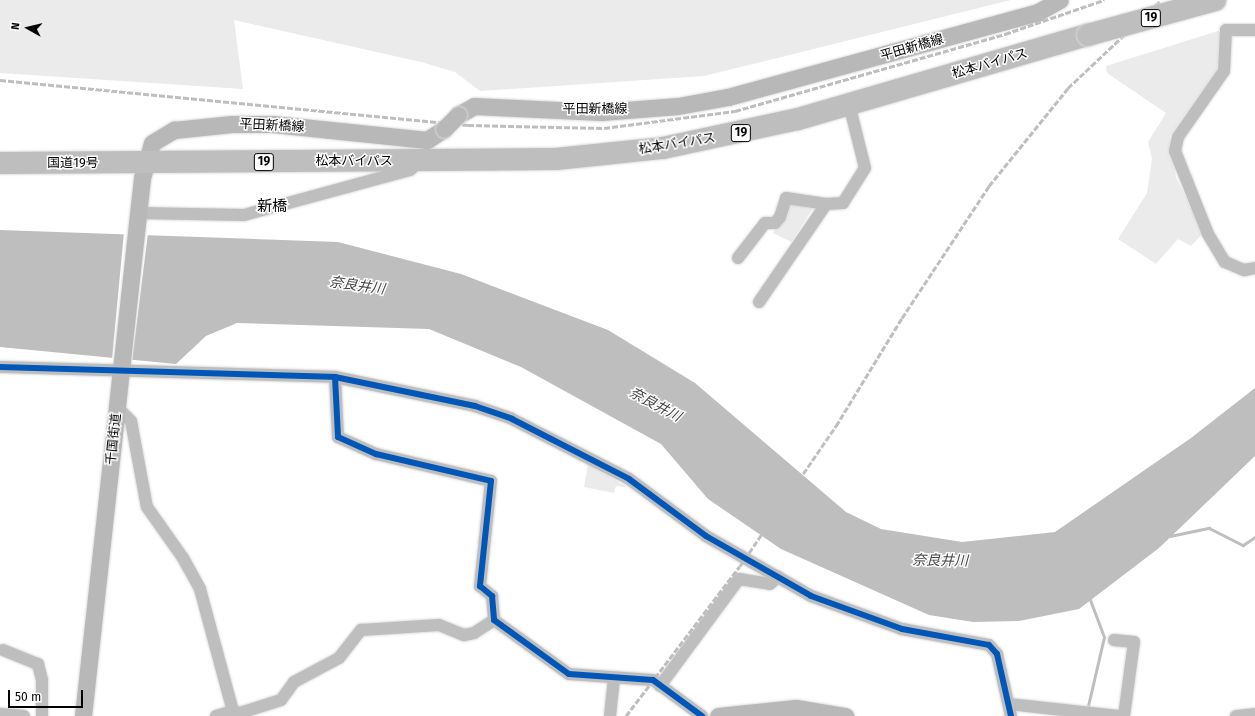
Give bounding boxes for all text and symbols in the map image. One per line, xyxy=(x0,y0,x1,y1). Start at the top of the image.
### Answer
north arrow xyxy=(8,8,48,48)
road number: 19 xyxy=(1140,8,1162,28)
text: N xyxy=(9,22,23,31)
street label: 平田新橋線 xyxy=(879,32,945,64)
street label: 松本バイパス xyxy=(950,46,1030,82)
street label: 平田新橋線 xyxy=(563,101,627,117)
street label: 平田新橋線 xyxy=(239,117,305,135)
road number: 19 xyxy=(730,123,752,143)
street label: 松本バイパス xyxy=(637,130,717,158)
road number: 19 xyxy=(253,152,275,172)
street label: 松本バイパス xyxy=(315,153,393,169)
street label: 国道19号 xyxy=(47,155,99,171)
district label: 新橋 xyxy=(257,198,287,216)
water label: 奈良井川 xyxy=(328,274,386,298)
water label: 奈良井川 xyxy=(626,384,684,426)
street label: 千国街道 xyxy=(104,412,124,466)
water label: 奈良井川 xyxy=(912,552,968,570)
scale bar xyxy=(10,682,85,708)
text: 50 m xyxy=(15,690,41,704)

